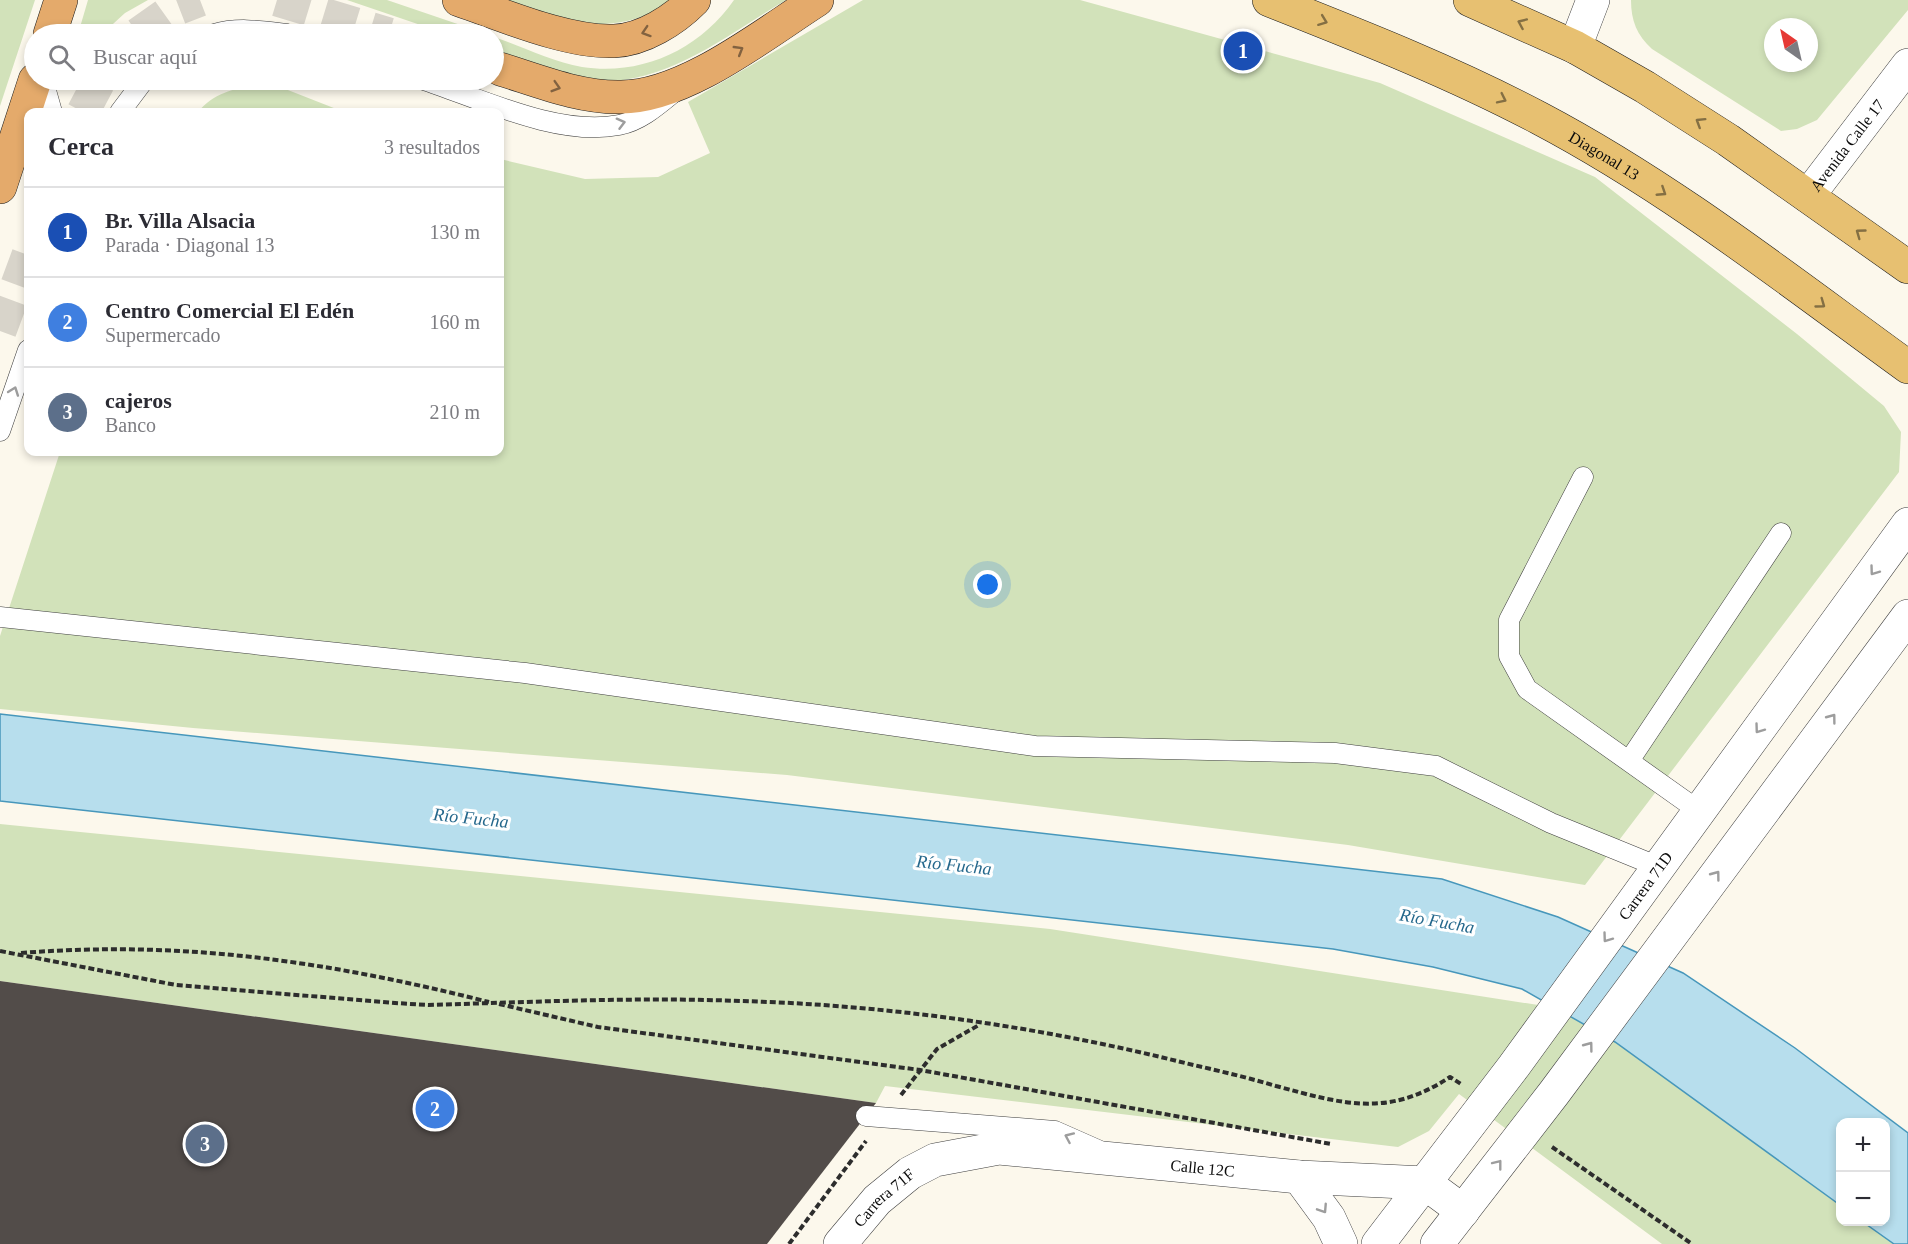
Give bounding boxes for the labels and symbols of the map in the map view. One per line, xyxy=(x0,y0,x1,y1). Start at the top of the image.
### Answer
one-way arrow xyxy=(1317,14,1328,26)
north arrow xyxy=(1764,18,1818,72)
one-way arrow xyxy=(1518,19,1529,31)
one-way arrow xyxy=(641,25,652,37)
pin: 1 xyxy=(1224,28,1262,74)
one-way arrow xyxy=(733,45,743,57)
one-way arrow xyxy=(550,79,561,92)
one-way arrow xyxy=(1495,92,1506,104)
street label: Avenida Calle 17 xyxy=(1806,96,1887,194)
one-way arrow xyxy=(1696,117,1706,129)
one-way arrow xyxy=(615,118,626,130)
street label: Diagonal 13 xyxy=(1566,128,1642,183)
one-way arrow xyxy=(1656,184,1666,196)
one-way arrow xyxy=(1856,229,1867,240)
one-way arrow xyxy=(1815,297,1826,308)
one-way arrow xyxy=(7,386,19,397)
one-way arrow xyxy=(1870,565,1881,576)
your location xyxy=(973,570,1002,599)
one-way arrow xyxy=(1825,714,1836,725)
one-way arrow xyxy=(1755,723,1766,734)
water label: Río Fucha xyxy=(431,804,510,832)
street label: Carrera 71D xyxy=(1615,848,1675,923)
water label: Río Fucha xyxy=(914,851,993,879)
one-way arrow xyxy=(1709,870,1720,881)
water label: Río Fucha xyxy=(1397,904,1476,937)
one-way arrow xyxy=(1604,931,1615,942)
one-way arrow xyxy=(1582,1041,1593,1052)
pin: 2 xyxy=(416,1086,454,1132)
pin: 3 xyxy=(186,1122,224,1166)
one-way arrow xyxy=(1064,1132,1075,1144)
street label: Calle 12C xyxy=(1170,1156,1236,1179)
one-way arrow xyxy=(1491,1160,1502,1171)
street label: Carrera 71F xyxy=(850,1165,917,1230)
one-way arrow xyxy=(1315,1202,1326,1213)

